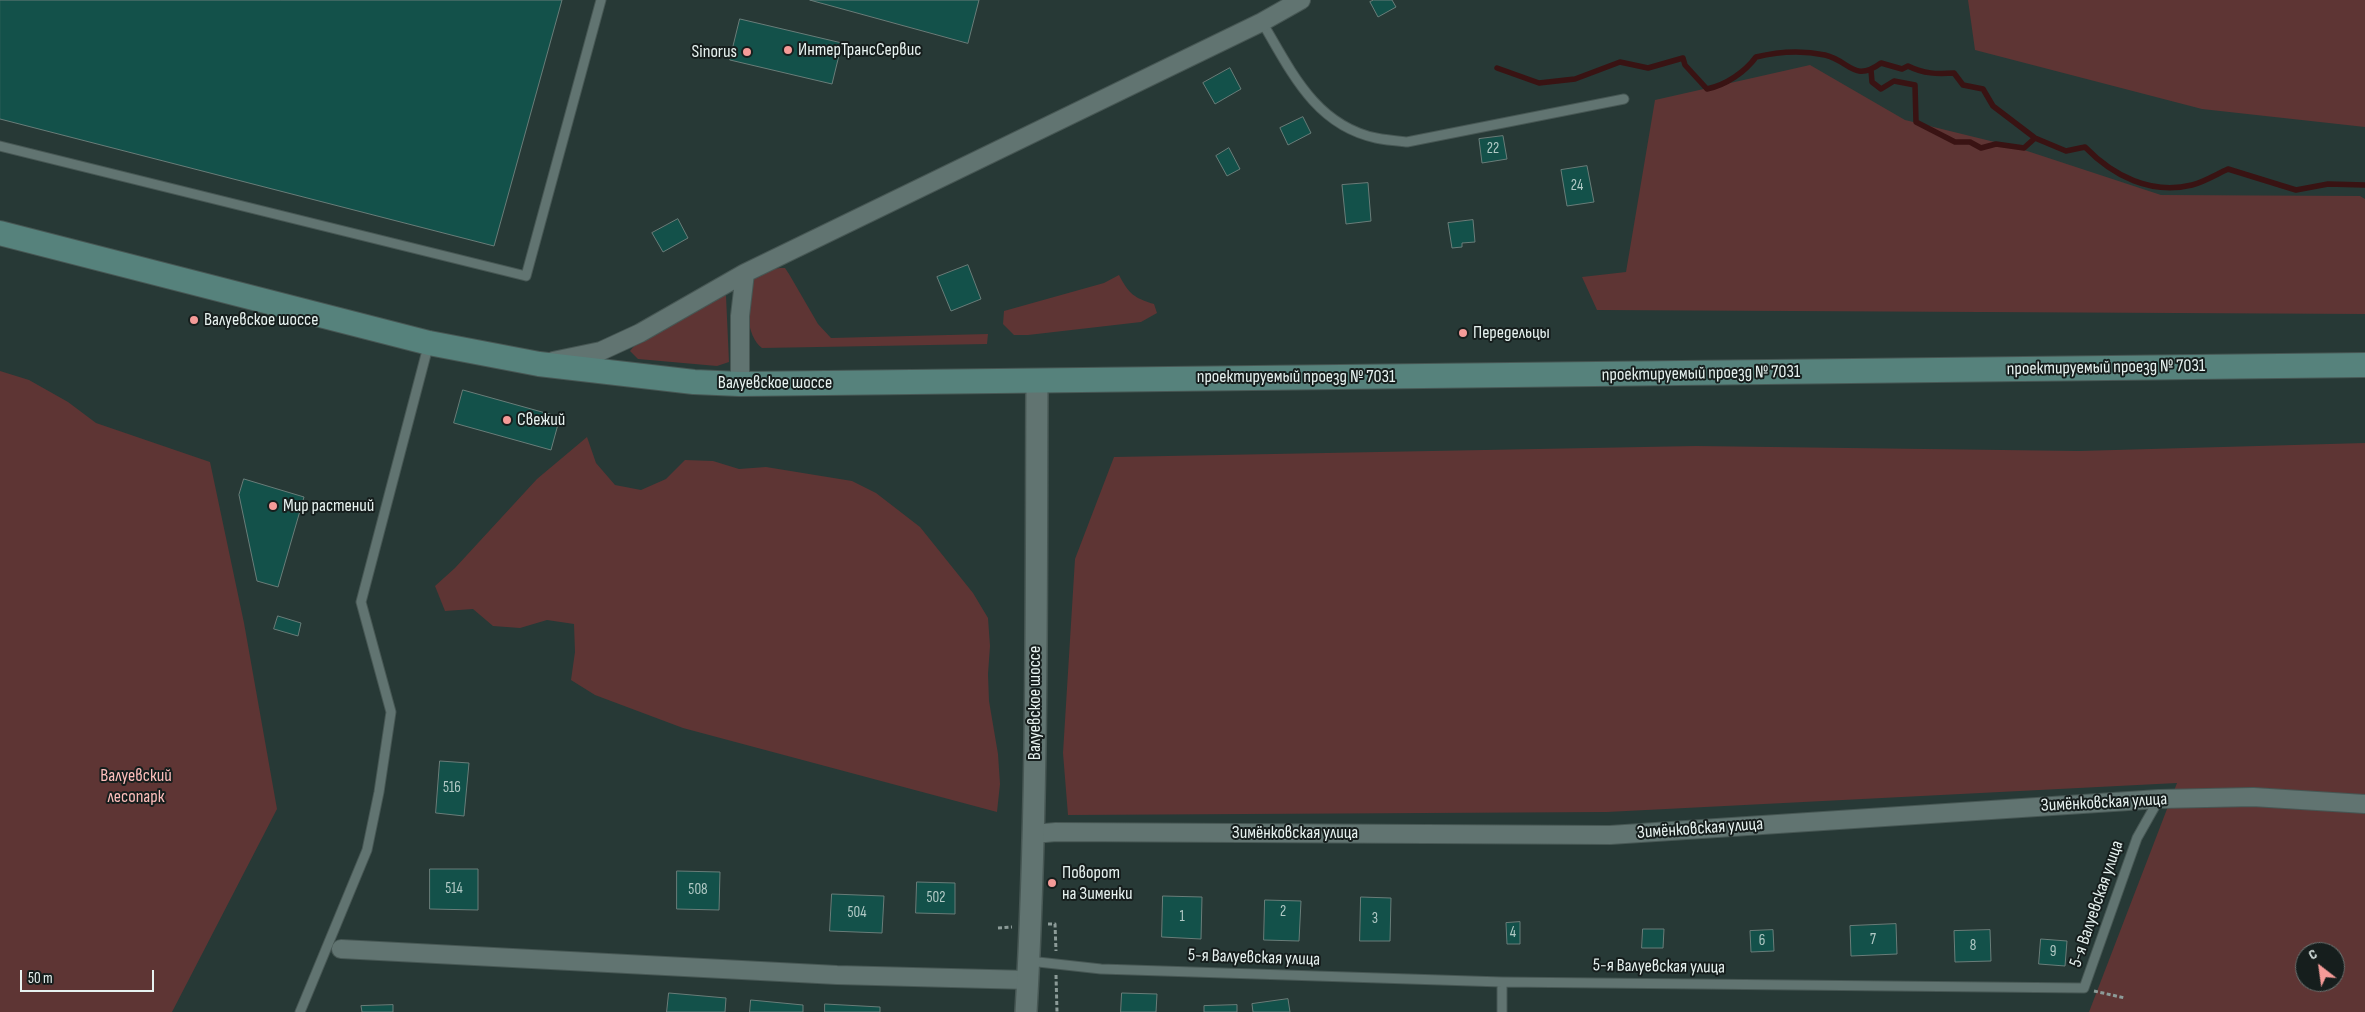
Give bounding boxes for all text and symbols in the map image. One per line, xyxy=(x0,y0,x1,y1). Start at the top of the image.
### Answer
place label: ИнтерТрансСервис xyxy=(798,39,921,61)
place label: Sinorus xyxy=(692,41,737,63)
marker: ИнтерТрансСервис xyxy=(782,44,794,56)
marker: Sinorus xyxy=(741,46,753,58)
house number: 22 xyxy=(1487,140,1499,158)
house number: 24 xyxy=(1571,177,1583,195)
place label: Валуевское шоссе xyxy=(204,309,318,331)
marker: Валуевское шоссе xyxy=(188,314,200,326)
place label: Передельцы xyxy=(1473,322,1550,344)
marker: Передельцы xyxy=(1457,327,1469,339)
street label: проектируемый проезд № 7031 xyxy=(2007,355,2205,381)
street label: проектируемый проезд № 7031 xyxy=(1602,361,1800,387)
street label: проектируемый проезд № 7031 xyxy=(1197,366,1395,388)
street label: Валуевское шоссе xyxy=(718,372,832,394)
place label: Свежий xyxy=(517,409,565,431)
marker: Свежий xyxy=(501,414,513,426)
place label: Мир растений xyxy=(283,495,374,517)
marker: Мир растений xyxy=(267,500,279,512)
street label: Валуевское шоссе xyxy=(1024,646,1046,760)
park label: Валуевский лесопарк xyxy=(100,765,172,808)
house number: 516 xyxy=(443,779,461,797)
street label: Зимёнковская улица xyxy=(2040,789,2168,817)
street label: Зимёнковская улица xyxy=(1636,814,1764,844)
street label: Зимёнковская улица xyxy=(1232,822,1358,844)
street label: 5-я Валуевская улица xyxy=(2065,838,2129,970)
place label: Поворот на Зименки xyxy=(1062,862,1133,904)
marker: Поворот на Зименки xyxy=(1046,877,1058,889)
house number: 514 xyxy=(445,880,463,898)
house number: 508 xyxy=(688,881,708,899)
house number: 502 xyxy=(927,889,945,907)
house number: 2 xyxy=(1280,903,1286,921)
house number: 504 xyxy=(848,904,866,922)
house number: 1 xyxy=(1179,908,1185,926)
house number: 3 xyxy=(1372,910,1378,928)
house number: 4 xyxy=(1510,924,1516,942)
house number: 7 xyxy=(1870,931,1876,949)
house number: 6 xyxy=(1759,932,1765,950)
house number: 8 xyxy=(1970,937,1976,955)
north arrow xyxy=(2295,942,2345,992)
house number: 9 xyxy=(2050,943,2056,961)
street label: 5-я Валуевская улица xyxy=(1188,945,1320,971)
text: С xyxy=(2305,945,2320,964)
street label: 5-я Валуевская улица xyxy=(1593,955,1725,979)
scale bar xyxy=(22,960,156,992)
text: 50 m xyxy=(28,969,53,988)

